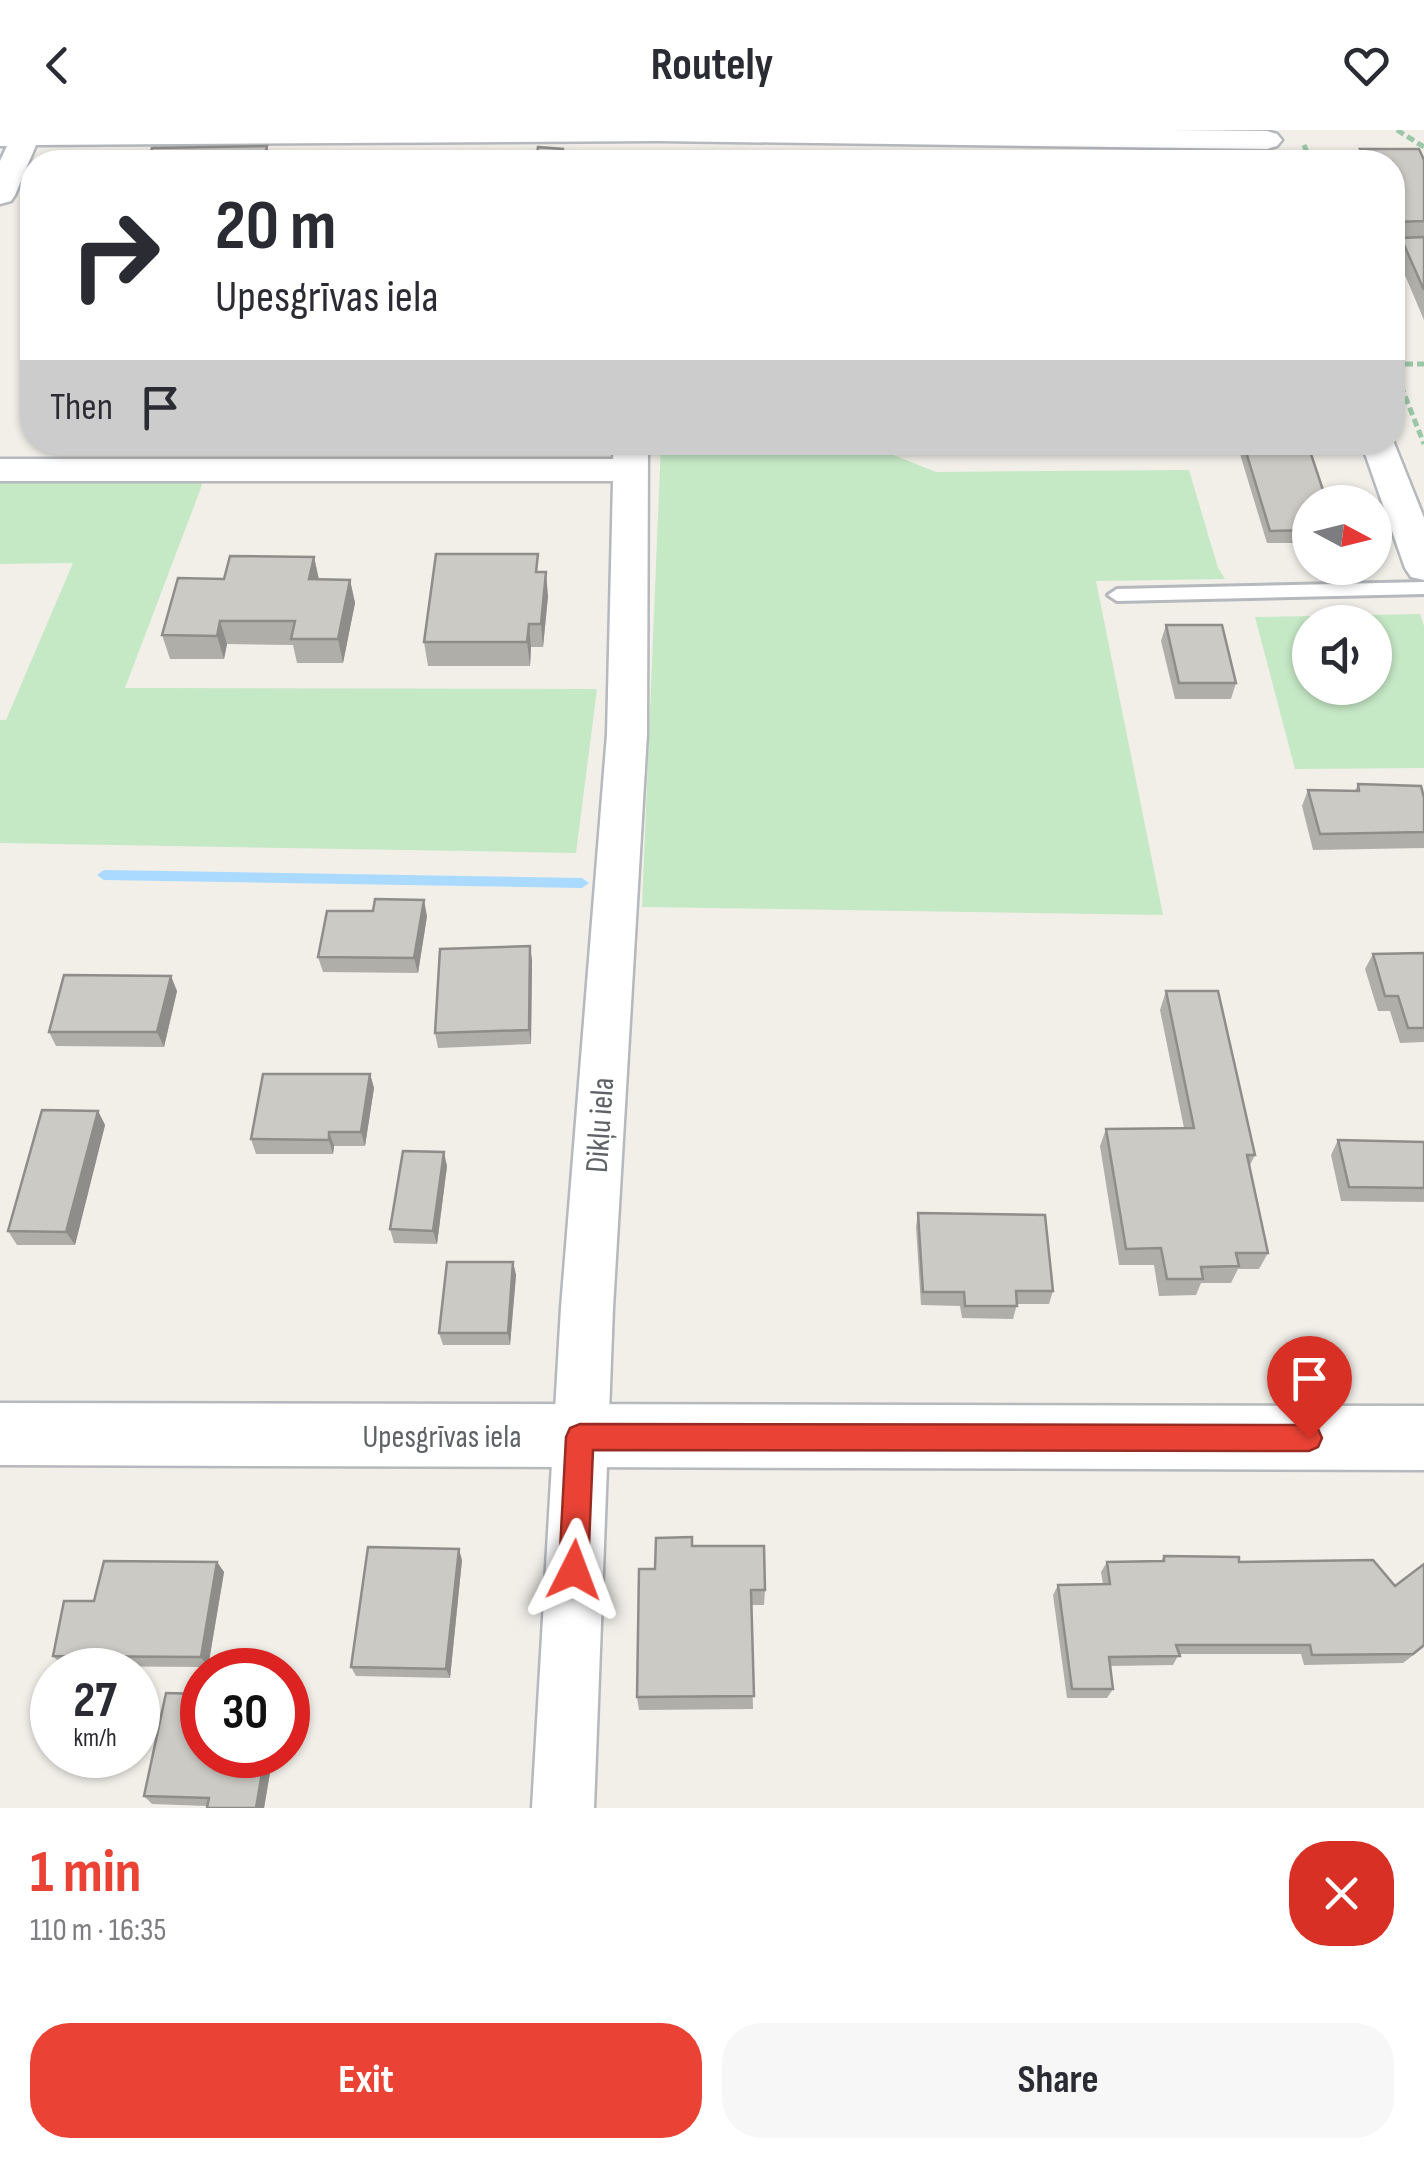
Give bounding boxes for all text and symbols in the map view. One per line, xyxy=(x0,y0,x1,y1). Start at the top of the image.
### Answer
icon: back xyxy=(30,38,85,93)
text: Routely xyxy=(651,38,773,93)
icon: heart xyxy=(1339,38,1394,93)
text: 20 m xyxy=(215,185,336,269)
icon: right xyxy=(50,190,180,320)
text: Upesgrīvas iela xyxy=(215,270,439,325)
icon: arrive xyxy=(133,380,188,435)
text: Then xyxy=(50,385,113,430)
north arrow xyxy=(1292,485,1392,585)
map controls xyxy=(1292,485,1392,705)
button: sound xyxy=(1292,605,1392,705)
street label: Dikļu iela xyxy=(578,1076,623,1174)
pin xyxy=(1267,1336,1352,1439)
icon: arrive xyxy=(1282,1351,1337,1406)
street label: Upesgrīvas iela xyxy=(362,1418,522,1457)
position arrow xyxy=(522,1518,626,1622)
speed limit sign: 30 xyxy=(180,1648,310,1778)
text: 27 xyxy=(73,1671,117,1731)
text: km/h xyxy=(73,1723,117,1754)
text: 1 min xyxy=(30,1837,142,1909)
button: close xyxy=(1289,1841,1394,1946)
text: 110 m · 16:35 xyxy=(30,1911,166,1950)
button: Exit xyxy=(30,2023,702,2138)
button: Share xyxy=(722,2023,1394,2138)

